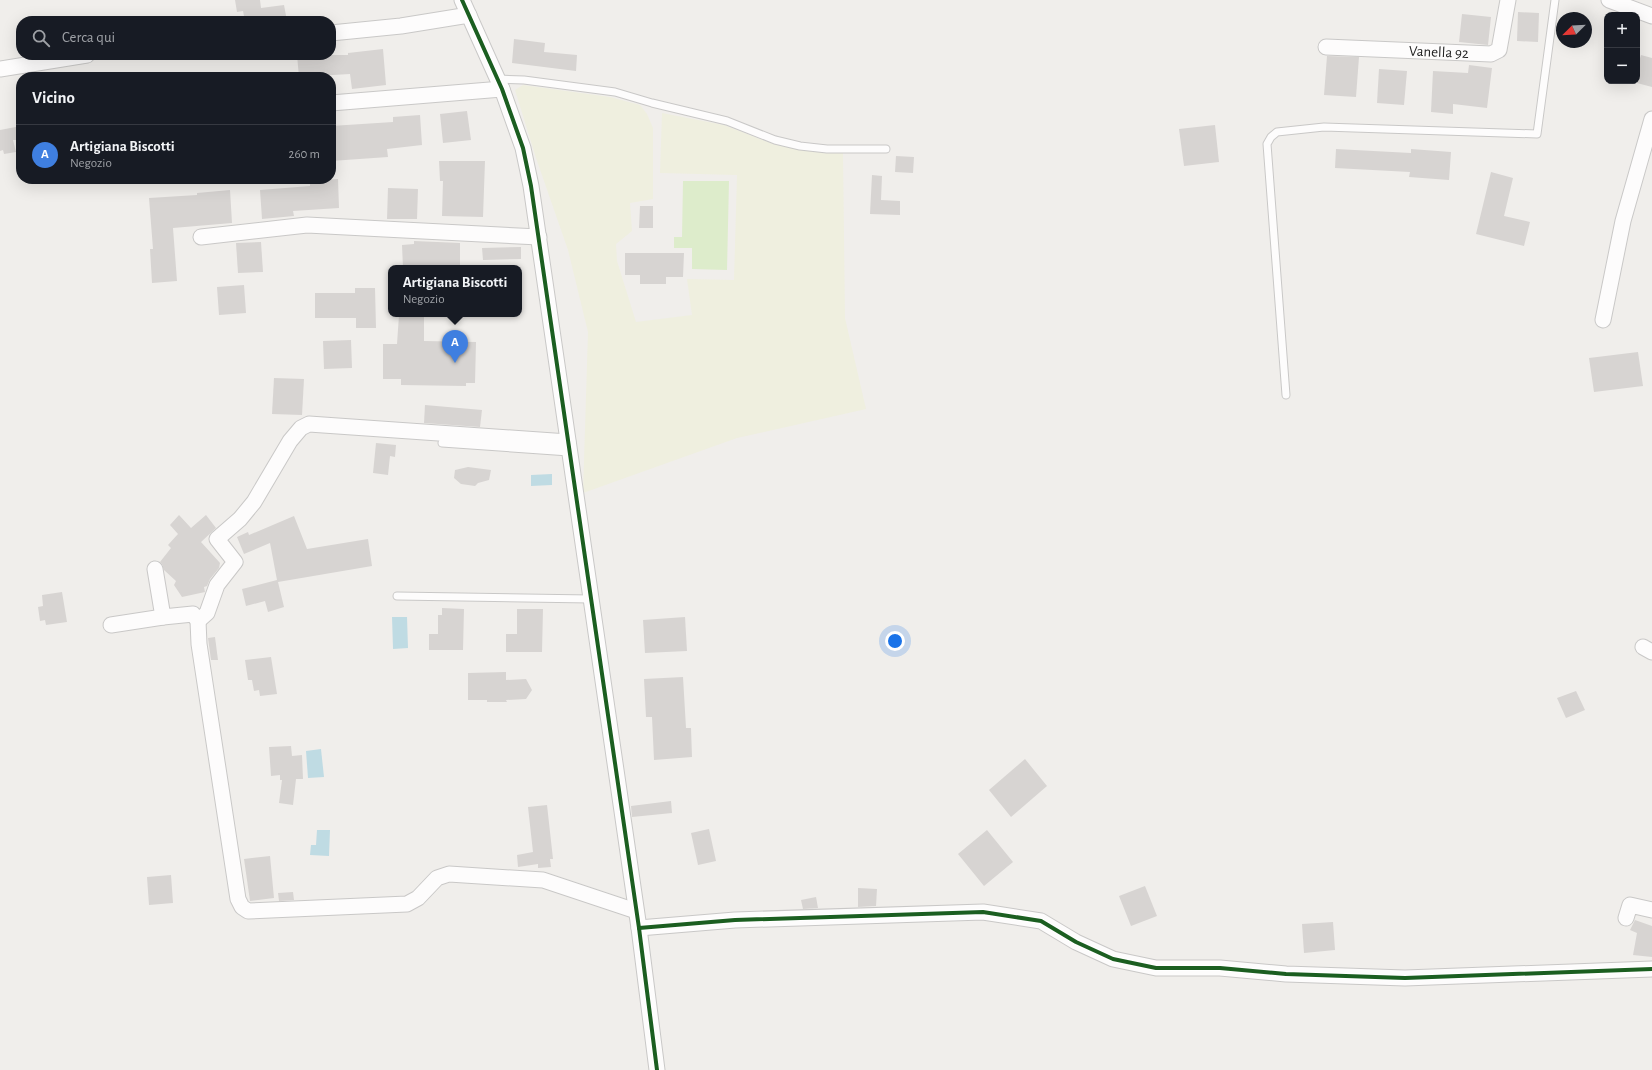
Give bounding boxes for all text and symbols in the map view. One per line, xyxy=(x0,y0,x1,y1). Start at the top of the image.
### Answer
north arrow xyxy=(1556,12,1592,48)
map controls xyxy=(1604,12,1640,84)
button: + xyxy=(1604,12,1640,48)
search box xyxy=(16,16,336,60)
icon: search xyxy=(30,27,52,49)
text: Cerca qui xyxy=(62,30,115,45)
street label: Vanella 92 xyxy=(1409,44,1469,61)
button: − xyxy=(1604,48,1640,84)
text: Vicino xyxy=(32,89,75,106)
text: Artigiana Biscotti xyxy=(70,139,175,154)
text: A xyxy=(41,148,49,161)
text: 260 m xyxy=(289,148,320,161)
text: Negozio xyxy=(70,157,112,170)
popup xyxy=(388,265,522,317)
text: Artigiana Biscotti xyxy=(403,275,507,290)
text: Negozio xyxy=(403,293,445,306)
pin: A xyxy=(442,330,468,363)
your location xyxy=(885,631,905,651)

